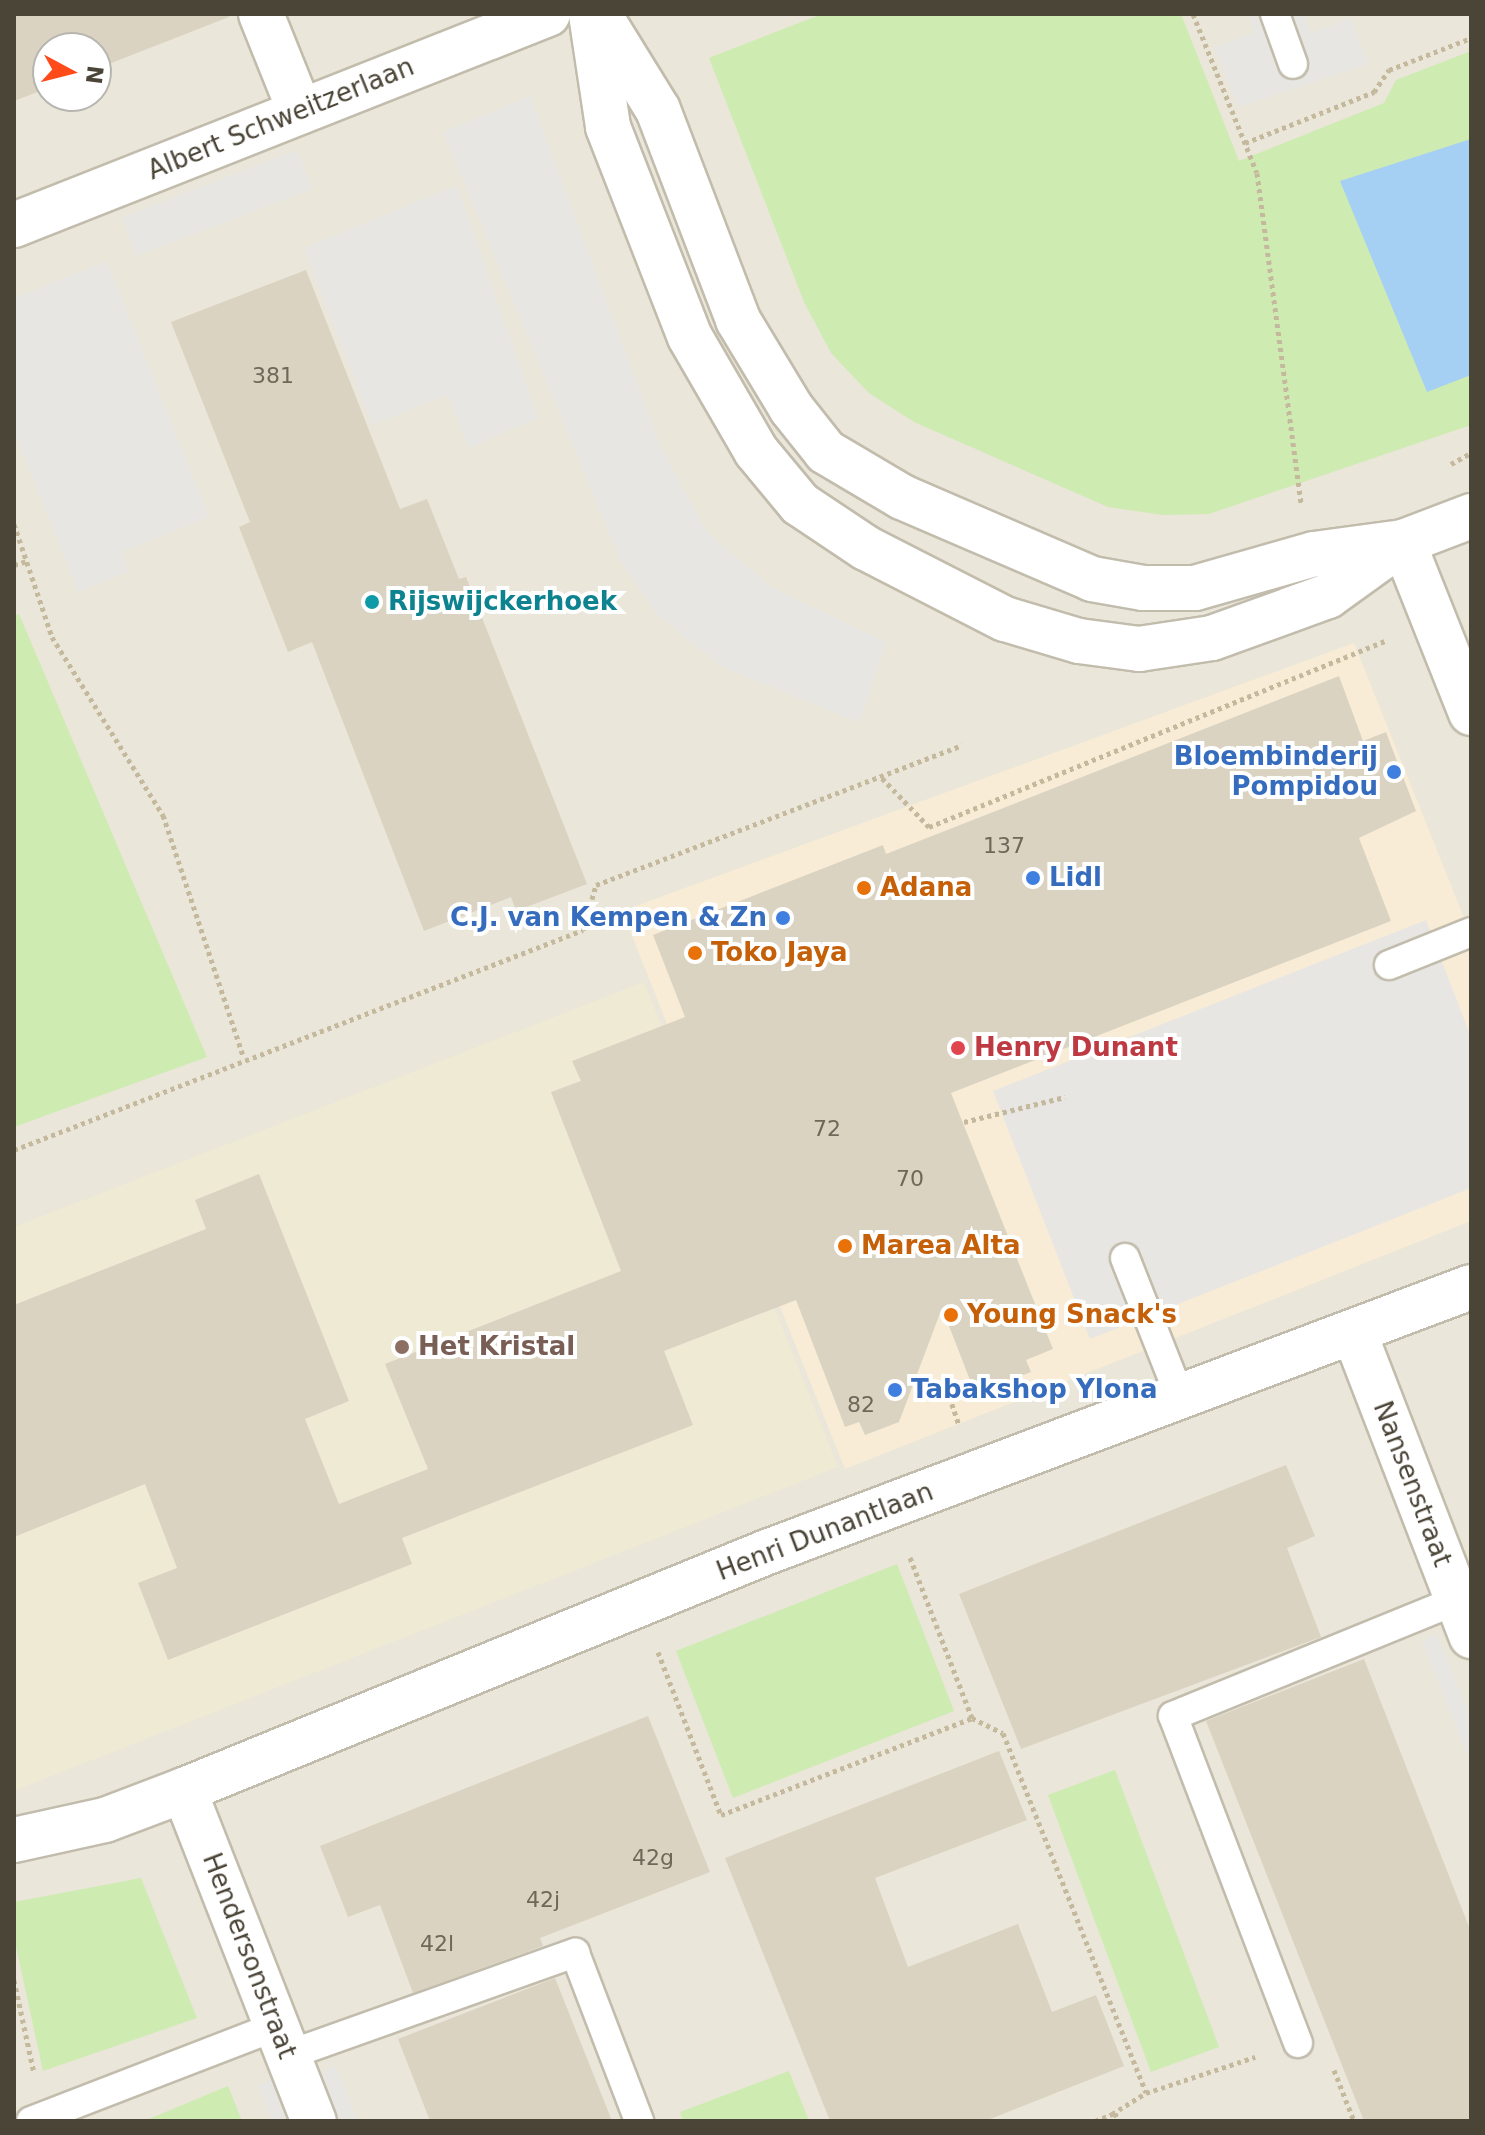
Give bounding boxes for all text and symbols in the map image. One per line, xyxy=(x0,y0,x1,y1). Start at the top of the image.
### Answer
north arrow xyxy=(32,32,112,112)
street label: Albert Schweitzerlaan xyxy=(143,51,419,187)
text: N xyxy=(81,64,108,85)
house number: 381 xyxy=(252,363,294,389)
place label: Rijswijckerhoek xyxy=(388,586,617,618)
marker: Rijswijckerhoek xyxy=(363,593,381,611)
place label: Bloembinderij Pompidou xyxy=(1174,741,1378,802)
marker: Bloembinderij Pompidou xyxy=(1385,763,1403,781)
house number: 137 xyxy=(983,833,1025,859)
place label: Lidl xyxy=(1049,862,1102,894)
marker: Lidl xyxy=(1024,869,1042,887)
place label: Adana xyxy=(880,872,972,904)
marker: Adana xyxy=(855,879,873,897)
place label: C.J. van Kempen & Zn xyxy=(450,902,767,934)
marker: C.J. van Kempen & Zn xyxy=(774,909,792,927)
place label: Toko Jaya xyxy=(711,937,848,969)
marker: Toko Jaya xyxy=(686,944,704,962)
place label: Henry Dunant xyxy=(974,1032,1178,1064)
marker: Henry Dunant xyxy=(949,1039,967,1057)
house number: 72 xyxy=(813,1116,841,1142)
house number: 70 xyxy=(896,1166,924,1192)
place label: Marea Alta xyxy=(861,1230,1020,1262)
marker: Marea Alta xyxy=(836,1237,854,1255)
place label: Young Snack's xyxy=(967,1299,1177,1331)
marker: Young Snack's xyxy=(942,1306,960,1324)
place label: Het Kristal xyxy=(418,1331,575,1363)
marker: Het Kristal xyxy=(393,1338,411,1356)
place label: Tabakshop Ylona xyxy=(911,1374,1158,1406)
marker: Tabakshop Ylona xyxy=(886,1381,904,1399)
house number: 82 xyxy=(847,1392,875,1418)
street label: Nansenstraat xyxy=(1366,1397,1458,1571)
street label: Henri Dunantlaan xyxy=(712,1476,938,1588)
house number: 42g xyxy=(632,1845,674,1871)
street label: Hendersonstraat xyxy=(195,1849,303,2063)
house number: 42j xyxy=(526,1887,560,1913)
house number: 42l xyxy=(420,1931,454,1957)

